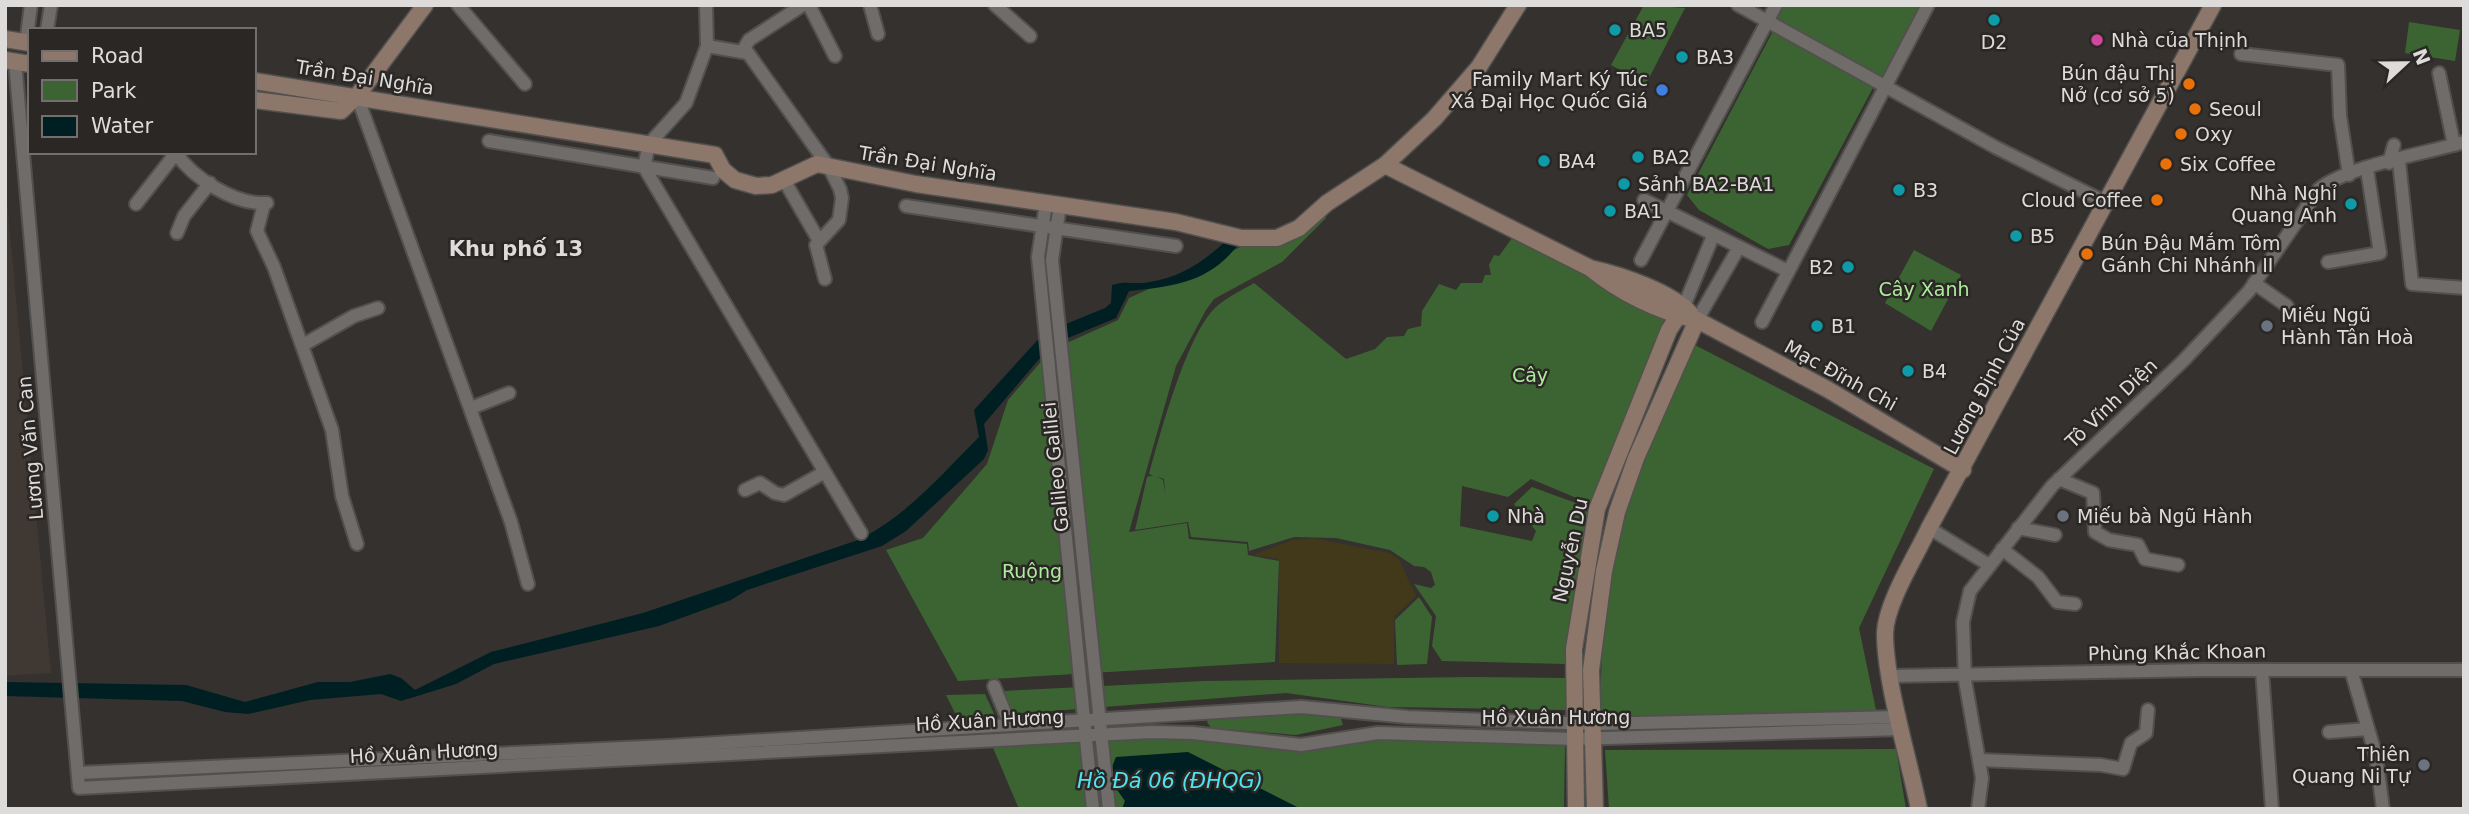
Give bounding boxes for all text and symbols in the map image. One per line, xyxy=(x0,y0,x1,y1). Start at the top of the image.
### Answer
marker: D2 xyxy=(1986,12,2002,28)
place label: BA5 xyxy=(1629,19,1667,41)
marker: BA5 xyxy=(1607,22,1623,38)
legend xyxy=(28,28,256,154)
north arrow xyxy=(2371,28,2441,98)
place label: Nhà của Thịnh xyxy=(2111,29,2248,51)
place label: D2 xyxy=(1981,31,2007,53)
marker: Nhà của Thịnh xyxy=(2089,32,2105,48)
text: Road xyxy=(91,44,144,68)
text: N xyxy=(2409,45,2435,68)
place label: BA3 xyxy=(1696,46,1734,68)
marker: BA3 xyxy=(1674,49,1690,65)
street label: Trần Đại Nghĩa xyxy=(294,55,436,99)
place label: Bún đậu Thị Nở (cơ sở 5) xyxy=(2061,62,2175,106)
place label: Family Mart Ký Túc Xá Đại Học Quốc Giá xyxy=(1450,68,1648,112)
marker: Bún đậu Thị Nở (cơ sở 5) xyxy=(2181,76,2197,92)
text: Park xyxy=(91,79,137,103)
marker: Family Mart Ký Túc Xá Đại Học Quốc Giá xyxy=(1654,82,1670,98)
place label: Seoul xyxy=(2209,98,2262,120)
marker: Seoul xyxy=(2187,101,2203,117)
text: Water xyxy=(91,114,153,138)
place label: Oxy xyxy=(2195,123,2232,145)
marker: Oxy xyxy=(2173,126,2189,142)
street label: Trần Đại Nghĩa xyxy=(857,141,999,185)
place label: BA2 xyxy=(1652,146,1690,168)
marker: BA2 xyxy=(1630,149,1646,165)
place label: BA4 xyxy=(1558,150,1596,172)
marker: BA4 xyxy=(1536,153,1552,169)
place label: Six Coffee xyxy=(2180,153,2276,175)
marker: Six Coffee xyxy=(2158,156,2174,172)
place label: Sảnh BA2-BA1 xyxy=(1638,173,1774,195)
marker: Sảnh BA2-BA1 xyxy=(1616,176,1632,192)
place label: B3 xyxy=(1913,179,1938,201)
marker: B3 xyxy=(1891,182,1907,198)
place label: Nhà Nghỉ Quang Anh xyxy=(2231,182,2337,226)
place label: Cloud Coffee xyxy=(2021,189,2143,211)
marker: Cloud Coffee xyxy=(2149,192,2165,208)
marker: Nhà Nghỉ Quang Anh xyxy=(2343,196,2359,212)
place label: BA1 xyxy=(1624,200,1662,222)
marker: BA1 xyxy=(1602,203,1618,219)
place label: B5 xyxy=(2030,225,2055,247)
marker: B5 xyxy=(2008,228,2024,244)
place label: Bún Đậu Mắm Tôm Gánh Chi Nhánh II xyxy=(2101,232,2280,276)
district label: Khu phố 13 xyxy=(449,237,583,261)
marker: Bún Đậu Mắm Tôm Gánh Chi Nhánh II xyxy=(2079,246,2095,262)
place label: B2 xyxy=(1809,256,1834,278)
marker: B2 xyxy=(1840,259,1856,275)
park label: Cây Xanh xyxy=(1879,278,1969,300)
place label: Miếu Ngũ Hành Tân Hoà xyxy=(2281,304,2414,348)
street label: Lương Định Của xyxy=(1939,314,2029,458)
place label: B1 xyxy=(1831,315,1856,337)
marker: B1 xyxy=(1809,318,1825,334)
marker: Miếu Ngũ Hành Tân Hoà xyxy=(2259,318,2275,334)
street label: Mạc Đĩnh Chi xyxy=(1781,335,1901,415)
street label: Tô Vĩnh Diện xyxy=(2060,354,2161,453)
place label: B4 xyxy=(1922,360,1947,382)
marker: B4 xyxy=(1900,363,1916,379)
park label: Cây xyxy=(1512,364,1548,386)
street label: Lương Văn Can xyxy=(13,375,47,521)
street label: Galileo Galilei xyxy=(1037,401,1073,533)
street label: Nguyễn Du xyxy=(1548,496,1592,604)
place label: Nhà xyxy=(1507,505,1545,527)
place label: Miếu bà Ngũ Hành xyxy=(2077,505,2253,527)
marker: Nhà xyxy=(1485,508,1501,524)
marker: Miếu bà Ngũ Hành xyxy=(2055,508,2071,524)
park label: Ruộng xyxy=(1002,560,1062,582)
street label: Phùng Khắc Khoan xyxy=(2088,639,2266,665)
street label: Hồ Xuân Hương xyxy=(915,705,1065,735)
street label: Hồ Xuân Hương xyxy=(1482,706,1630,728)
street label: Hồ Xuân Hương xyxy=(349,737,499,767)
place label: Thiên Quang Ni Tự xyxy=(2292,743,2411,787)
marker: Thiên Quang Ni Tự xyxy=(2416,757,2432,773)
water label: Hồ Đá 06 (ĐHQG) xyxy=(1077,769,1263,793)

